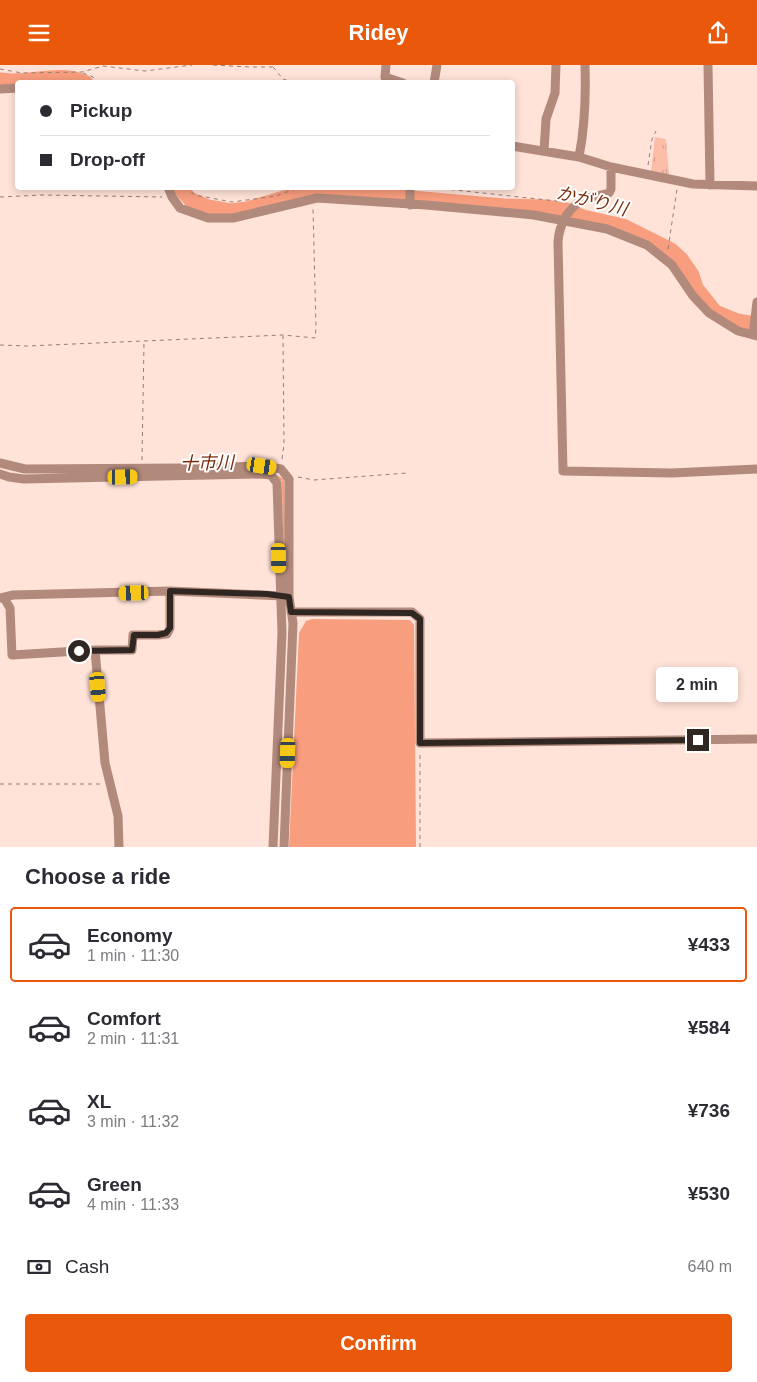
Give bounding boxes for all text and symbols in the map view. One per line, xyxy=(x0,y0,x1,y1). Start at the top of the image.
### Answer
icon: menu xyxy=(25,19,53,47)
icon: share xyxy=(704,19,732,47)
text: Ridey xyxy=(349,20,408,45)
text: Pickup xyxy=(70,100,132,121)
text: Drop-off xyxy=(70,149,145,170)
water label: かがり川 xyxy=(555,183,631,220)
water label: 十市川 xyxy=(180,452,236,473)
car xyxy=(246,456,277,476)
car xyxy=(107,469,138,485)
car xyxy=(271,543,286,573)
car xyxy=(118,585,149,601)
route start xyxy=(68,640,90,662)
callout: 2 min xyxy=(657,667,739,703)
car xyxy=(89,671,106,703)
text: 2 min xyxy=(676,676,718,693)
route end xyxy=(687,729,709,751)
car xyxy=(279,738,296,768)
text: Choose a ride xyxy=(25,864,170,889)
icon: car xyxy=(27,922,72,967)
text: Economy xyxy=(87,925,173,946)
text: ¥433 xyxy=(688,934,730,955)
text: 1 min · 11:30 xyxy=(87,947,179,964)
icon: car xyxy=(27,1005,72,1050)
text: Comfort xyxy=(87,1008,161,1029)
text: ¥584 xyxy=(688,1017,730,1038)
text: 2 min · 11:31 xyxy=(87,1030,179,1047)
icon: car xyxy=(27,1088,72,1133)
text: XL xyxy=(87,1091,111,1112)
text: ¥736 xyxy=(688,1100,730,1121)
text: 3 min · 11:32 xyxy=(87,1113,179,1130)
icon: car xyxy=(27,1171,72,1216)
text: Green xyxy=(87,1174,142,1195)
text: ¥530 xyxy=(688,1183,730,1204)
text: 4 min · 11:33 xyxy=(87,1196,179,1213)
icon: cash xyxy=(25,1253,53,1281)
text: Cash xyxy=(65,1256,109,1277)
text: 640 m xyxy=(688,1258,732,1275)
button: Confirm xyxy=(25,1314,732,1372)

